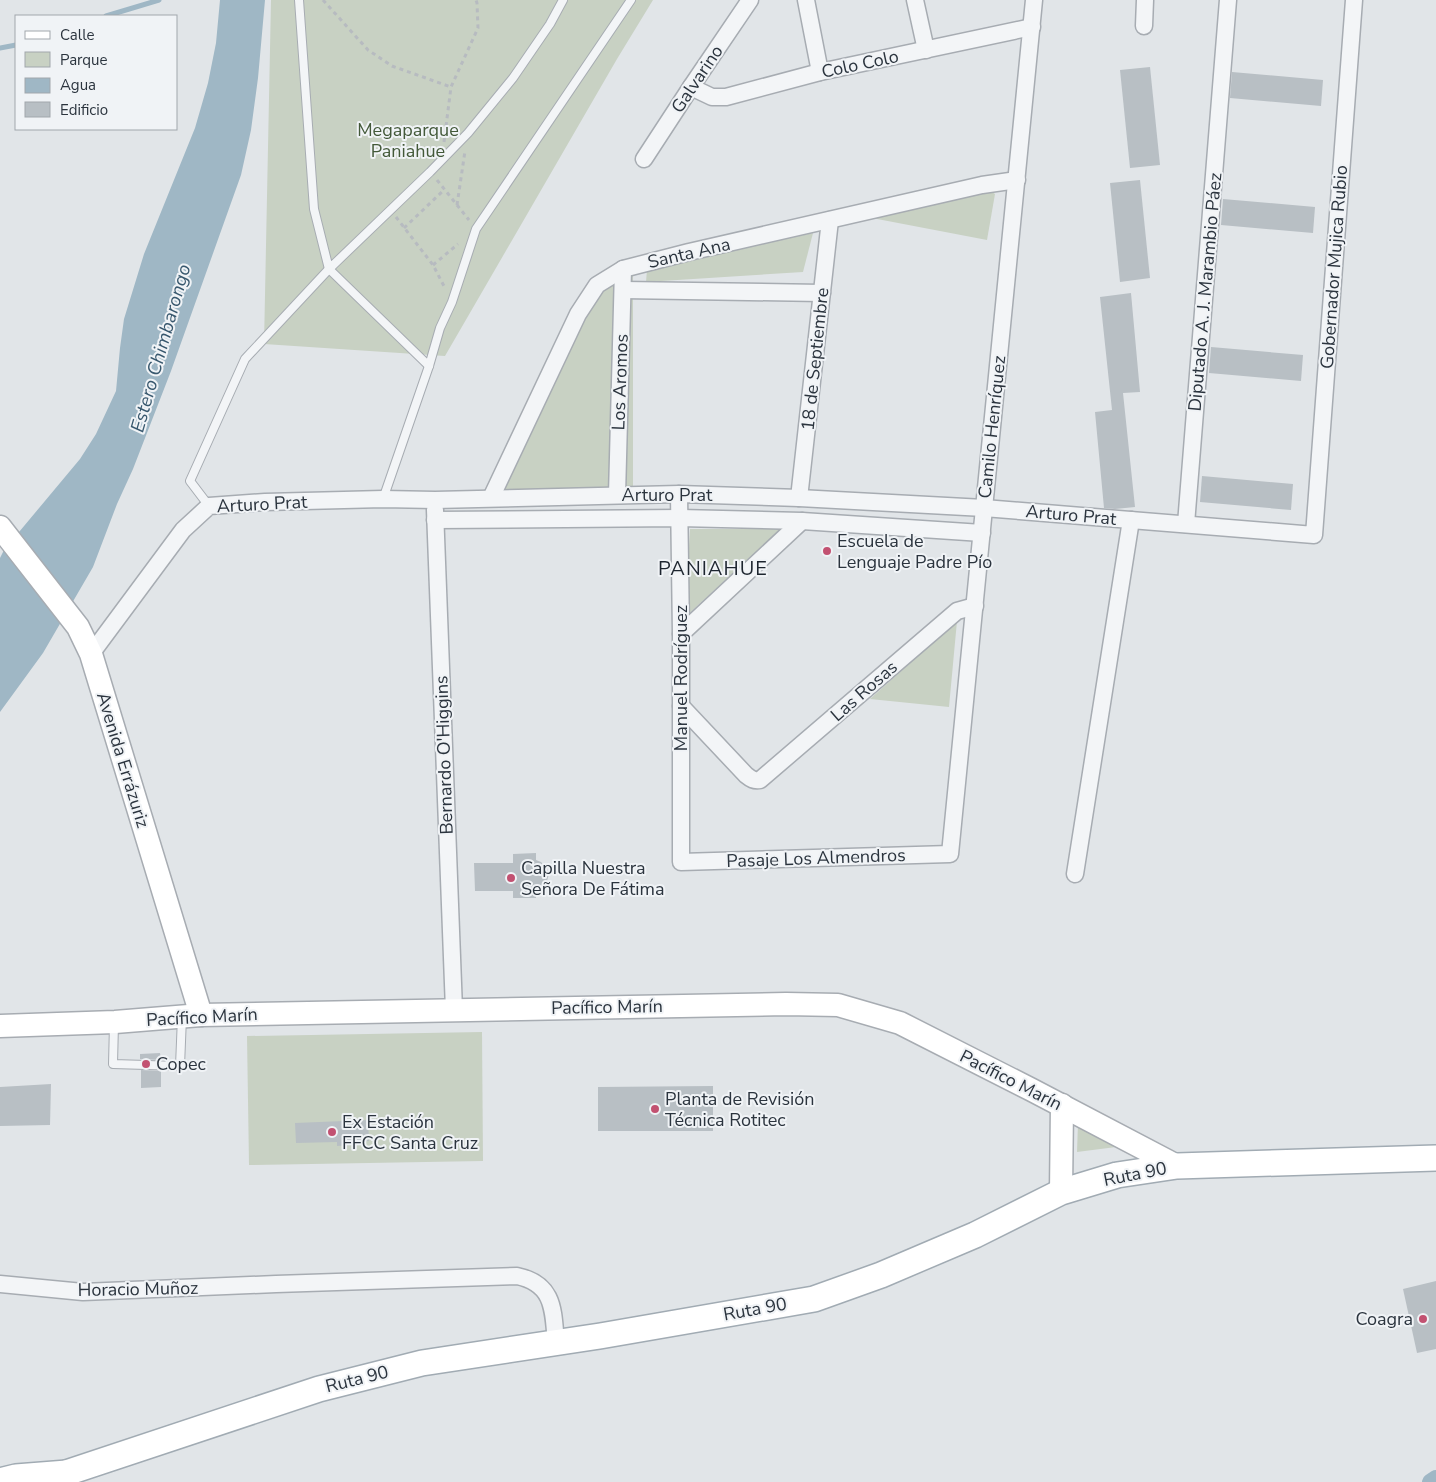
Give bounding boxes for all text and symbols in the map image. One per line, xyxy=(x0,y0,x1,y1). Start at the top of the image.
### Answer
legend xyxy=(15,15,178,130)
text: Calle xyxy=(60,25,95,45)
street label: Galvarino xyxy=(665,40,729,118)
street label: Colo Colo xyxy=(819,44,901,84)
text: Parque xyxy=(60,50,108,70)
text: Agua xyxy=(60,75,96,95)
text: Edificio xyxy=(60,100,108,120)
park label: Megaparque Paniahue xyxy=(357,118,459,163)
street label: Gobernador Mujica Rubio xyxy=(1315,164,1353,370)
street label: Diputado A. J. Marambio Páez xyxy=(1183,172,1227,412)
street label: Santa Ana xyxy=(645,232,733,274)
water label: Estero Chimbarongo xyxy=(124,261,197,435)
street label: 18 de Septiembre xyxy=(796,286,834,432)
street label: Los Aromos xyxy=(606,333,634,431)
street label: Camilo Henríquez xyxy=(973,354,1011,500)
street label: Arturo Prat xyxy=(622,483,713,507)
street label: Arturo Prat xyxy=(216,490,309,518)
street label: Arturo Prat xyxy=(1025,499,1118,531)
place label: Escuela de Lenguaje Padre Pío xyxy=(837,529,992,574)
marker: Escuela de Lenguaje Padre Pío xyxy=(821,545,833,557)
district label: PANIAHUE xyxy=(658,555,768,582)
street label: Manuel Rodríguez xyxy=(669,605,693,751)
street label: Las Rosas xyxy=(825,655,903,727)
street label: Bernardo O'Higgins xyxy=(429,675,459,835)
street label: Avenida Errázuriz xyxy=(91,689,155,831)
street label: Pasaje Los Almendros xyxy=(726,843,906,873)
place label: Capilla Nuestra Señora De Fátima xyxy=(521,856,664,901)
marker: Capilla Nuestra Señora De Fátima xyxy=(505,872,517,884)
street label: Pacífico Marín xyxy=(551,994,663,1020)
street label: Pacífico Marín xyxy=(146,1002,258,1032)
street label: Pacífico Marín xyxy=(956,1044,1066,1116)
place label: Copec xyxy=(156,1052,206,1076)
marker: Copec xyxy=(140,1058,152,1070)
place label: Planta de Revisión Técnica Rotitec xyxy=(665,1087,814,1132)
marker: Planta de Revisión Técnica Rotitec xyxy=(649,1103,661,1115)
place label: Ex Estación FFCC Santa Cruz xyxy=(342,1110,478,1155)
marker: Ex Estación FFCC Santa Cruz xyxy=(326,1126,338,1138)
street label: Ruta 90 xyxy=(1101,1156,1169,1192)
street label: Horacio Muñoz xyxy=(77,1276,199,1302)
street label: Ruta 90 xyxy=(721,1292,789,1326)
place label: Coagra xyxy=(1356,1307,1413,1331)
marker: Coagra xyxy=(1417,1313,1429,1325)
street label: Ruta 90 xyxy=(323,1360,391,1398)

